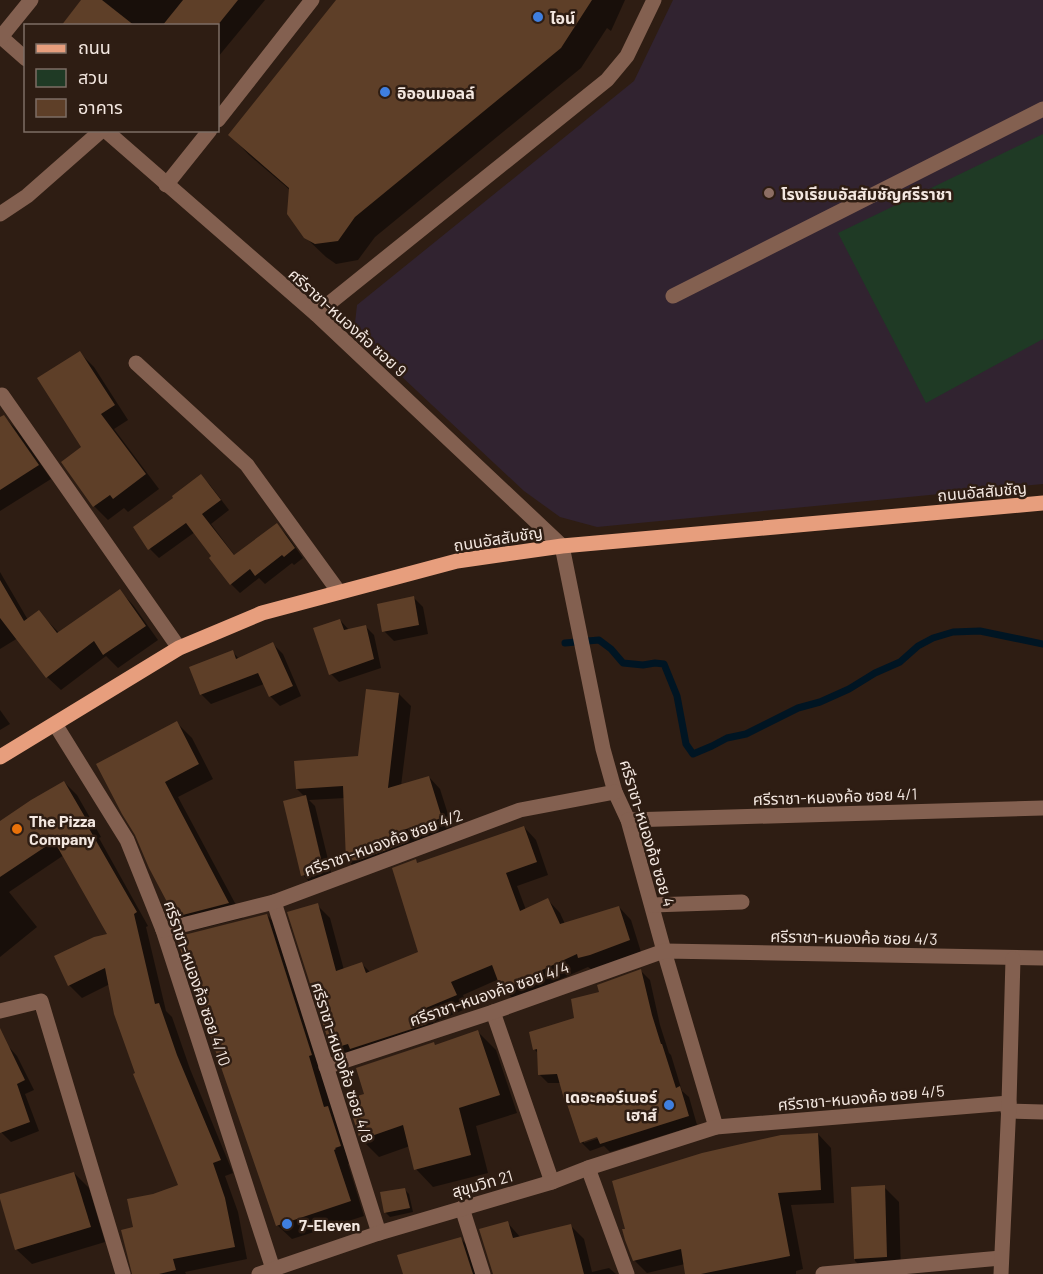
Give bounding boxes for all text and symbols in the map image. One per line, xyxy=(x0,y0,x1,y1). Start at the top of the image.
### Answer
place label: ไอน์ xyxy=(550,8,575,27)
marker: ไอน์ xyxy=(531,10,545,24)
legend xyxy=(24,24,219,132)
text: ถนน xyxy=(78,36,111,58)
text: สวน xyxy=(78,66,108,88)
place label: อิออนมอลล์ xyxy=(397,83,475,102)
marker: อิออนมอลล์ xyxy=(378,85,392,99)
text: อาคาร xyxy=(78,96,123,118)
place label: โรงเรียนอัสสัมชัญศรีราชา xyxy=(781,184,952,203)
marker: โรงเรียนอัสสัมชัญศรีราชา xyxy=(762,186,776,200)
street label: ศรีราชา-หนองค้อ ซอย 9 xyxy=(285,264,411,380)
street label: ถนนอัสสัมชัญ xyxy=(936,478,1028,504)
street label: ถนนอัสสัมชัญ xyxy=(452,522,544,554)
street label: ศรีราชา-หนองค้อ ซอย 4 xyxy=(617,757,679,909)
street label: ศรีราชา-หนองค้อ ซอย 4/1 xyxy=(752,784,918,808)
street label: ศรีราชา-หนองค้อ ซอย 4/2 xyxy=(301,804,465,880)
place label: The Pizza Company xyxy=(29,811,96,848)
marker: The Pizza Company xyxy=(10,822,24,836)
street label: ศรีราชา-หนองค้อ ซอย 4/10 xyxy=(161,898,235,1068)
street label: ศรีราชา-หนองค้อ ซอย 4/3 xyxy=(770,926,938,948)
street label: ศรีราชา-หนองค้อ ซอย 4/4 xyxy=(407,957,571,1029)
street label: ศรีราชา-หนองค้อ ซอย 4/8 xyxy=(308,980,378,1144)
street label: ศรีราชา-หนองค้อ ซอย 4/5 xyxy=(777,1080,945,1114)
place label: เดอะคอร์เนอร์ เฮาส์ xyxy=(565,1087,657,1124)
marker: เดอะคอร์เนอร์ เฮาส์ xyxy=(662,1098,676,1112)
street label: สุขุมวิท 21 xyxy=(449,1165,515,1202)
place label: 7-Eleven xyxy=(299,1215,360,1234)
marker: 7-Eleven xyxy=(280,1217,294,1231)

